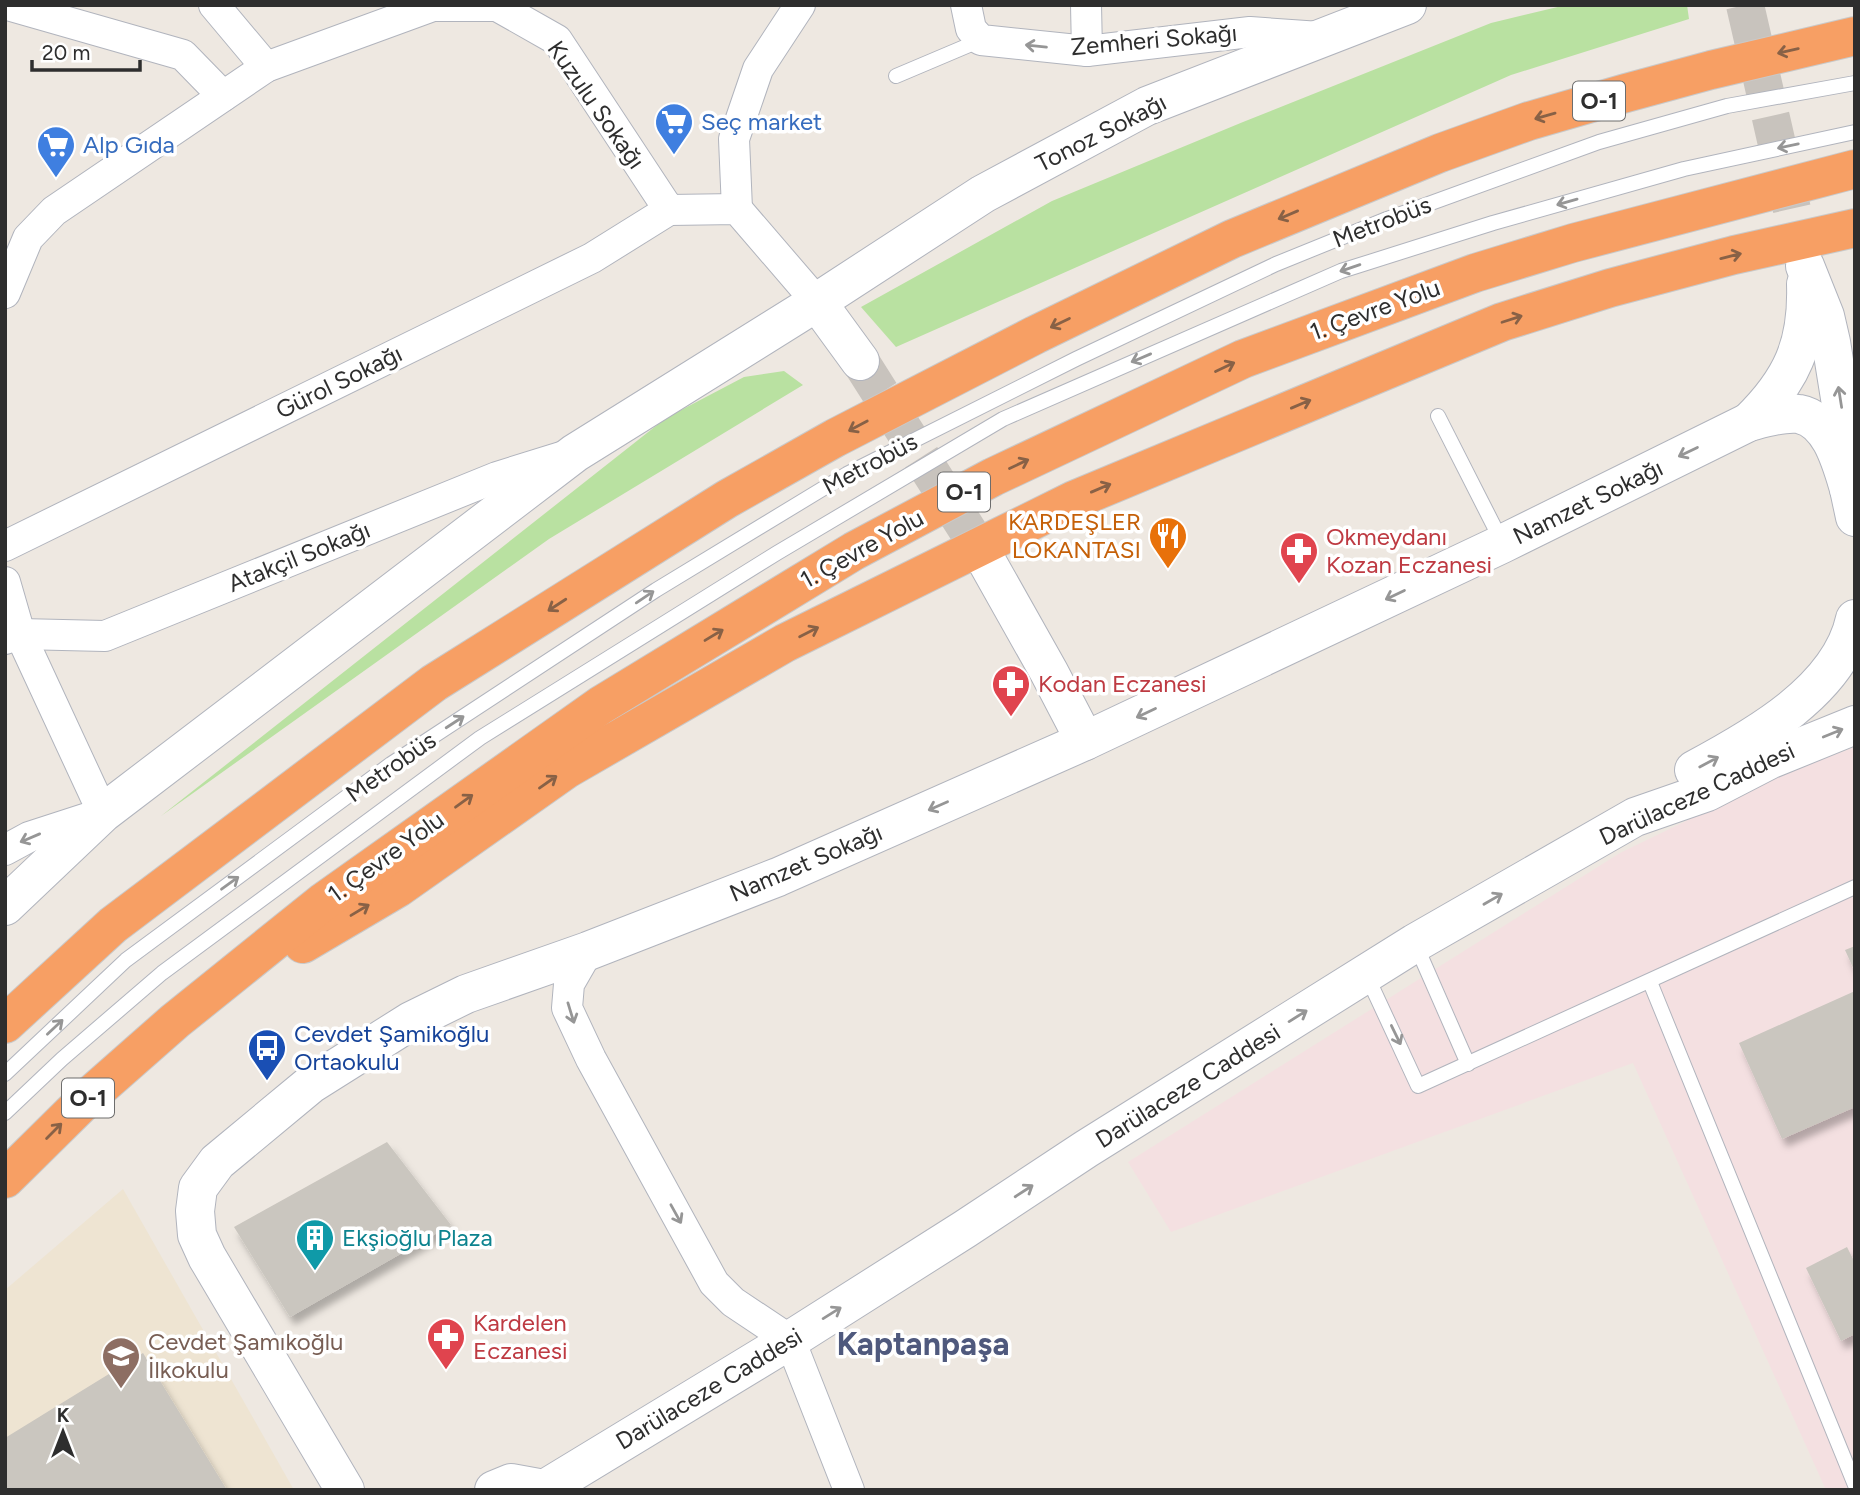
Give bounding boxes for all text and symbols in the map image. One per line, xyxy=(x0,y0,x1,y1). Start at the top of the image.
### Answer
street label: Zemheri Sokağı xyxy=(1070,18,1238,61)
scale bar xyxy=(32,28,140,72)
street label: Kuzulu Sokağı xyxy=(542,35,651,174)
one-way arrow xyxy=(1025,39,1048,52)
text: 20 m xyxy=(42,40,90,65)
one-way arrow xyxy=(1777,45,1800,59)
road number: O-1 xyxy=(1573,82,1625,120)
street label: Tonoz Sokağı xyxy=(1031,87,1171,178)
supermarket icon: Seç market xyxy=(653,101,695,156)
place label: Seç market xyxy=(701,107,822,136)
one-way arrow xyxy=(1534,111,1556,124)
supermarket icon: Alp Gıda xyxy=(35,124,77,179)
place label: Alp Gıda xyxy=(83,130,175,159)
one-way arrow xyxy=(1777,140,1800,154)
street label: Metrobüs xyxy=(1328,190,1435,254)
one-way arrow xyxy=(1557,196,1579,209)
one-way arrow xyxy=(1278,209,1299,222)
one-way arrow xyxy=(1719,249,1742,262)
one-way arrow xyxy=(1339,263,1361,276)
street label: 1. Çevre Yolu xyxy=(1306,273,1444,346)
one-way arrow xyxy=(1501,312,1523,324)
one-way arrow xyxy=(1050,316,1071,330)
street label: Gürol Sokağı xyxy=(271,339,407,425)
one-way arrow xyxy=(1131,353,1152,366)
one-way arrow xyxy=(1214,360,1235,373)
one-way arrow xyxy=(1833,386,1846,409)
one-way arrow xyxy=(1290,397,1311,410)
one-way arrow xyxy=(848,420,869,433)
street label: Metrobüs xyxy=(817,427,922,501)
one-way arrow xyxy=(1678,445,1699,459)
street label: Namzet Sokağı xyxy=(1508,453,1667,550)
one-way arrow xyxy=(1008,457,1030,470)
road number: O-1 xyxy=(938,472,990,512)
one-way arrow xyxy=(1090,481,1111,494)
street label: 1. Çevre Yolu xyxy=(795,503,928,594)
place label: KARDEŞLER LOKANTASI xyxy=(1008,507,1141,564)
street label: Atakçil Sokağı xyxy=(224,515,374,598)
restaurant icon: KARDEŞLER LOKANTASI xyxy=(1147,515,1189,570)
place label: Okmeydanı Kozan Eczanesi xyxy=(1326,522,1492,579)
pharmacy icon: Okmeydanı Kozan Eczanesi xyxy=(1278,530,1320,585)
one-way arrow xyxy=(1385,588,1406,602)
one-way arrow xyxy=(635,590,654,604)
one-way arrow xyxy=(548,597,567,612)
one-way arrow xyxy=(798,624,818,638)
one-way arrow xyxy=(704,627,724,641)
pharmacy icon: Kodan Eczanesi xyxy=(990,663,1032,718)
place label: Kodan Eczanesi xyxy=(1038,669,1206,698)
one-way arrow xyxy=(1136,707,1157,721)
one-way arrow xyxy=(445,715,464,730)
street label: Metrobüs xyxy=(340,725,441,808)
one-way arrow xyxy=(1822,726,1843,739)
street label: Darülaceze Caddesi xyxy=(1594,736,1799,852)
one-way arrow xyxy=(1698,755,1719,768)
one-way arrow xyxy=(538,775,557,790)
one-way arrow xyxy=(454,794,473,809)
one-way arrow xyxy=(928,800,949,813)
street label: 1. Çevre Yolu xyxy=(322,805,449,908)
street label: Namzet Sokağı xyxy=(725,817,887,908)
one-way arrow xyxy=(20,832,42,845)
one-way arrow xyxy=(220,876,239,891)
one-way arrow xyxy=(1483,892,1503,906)
one-way arrow xyxy=(350,903,370,917)
one-way arrow xyxy=(565,1002,578,1024)
one-way arrow xyxy=(1288,1008,1308,1022)
street label: Darülaceze Caddesi xyxy=(1090,1017,1285,1154)
one-way arrow xyxy=(46,1019,63,1036)
place label: Cevdet Şamikoğlu Ortaokulu xyxy=(294,1019,489,1076)
one-way arrow xyxy=(1389,1024,1403,1045)
bus stop icon: Cevdet Şamikoğlu Ortaokulu xyxy=(246,1027,288,1082)
road number: O-1 xyxy=(62,1078,114,1118)
one-way arrow xyxy=(45,1123,62,1140)
one-way arrow xyxy=(1013,1183,1033,1197)
one-way arrow xyxy=(670,1203,683,1224)
building icon: Ekşioğlu Plaza xyxy=(294,1217,336,1272)
place label: Ekşioğlu Plaza xyxy=(342,1223,493,1252)
one-way arrow xyxy=(822,1306,841,1321)
place label: Kardelen Eczanesi xyxy=(473,1308,567,1365)
pharmacy icon: Kardelen Eczanesi xyxy=(425,1316,467,1371)
street label: Darülaceze Caddesi xyxy=(610,1321,807,1456)
district label: Kaptanpaşa xyxy=(836,1325,1010,1363)
place label: Cevdet Şamıkoğlu İlkokulu xyxy=(148,1327,343,1384)
school or university icon: Cevdet Şamıkoğlu İlkokulu xyxy=(100,1335,142,1390)
north arrow xyxy=(28,1397,98,1467)
text: K xyxy=(57,1404,70,1427)

